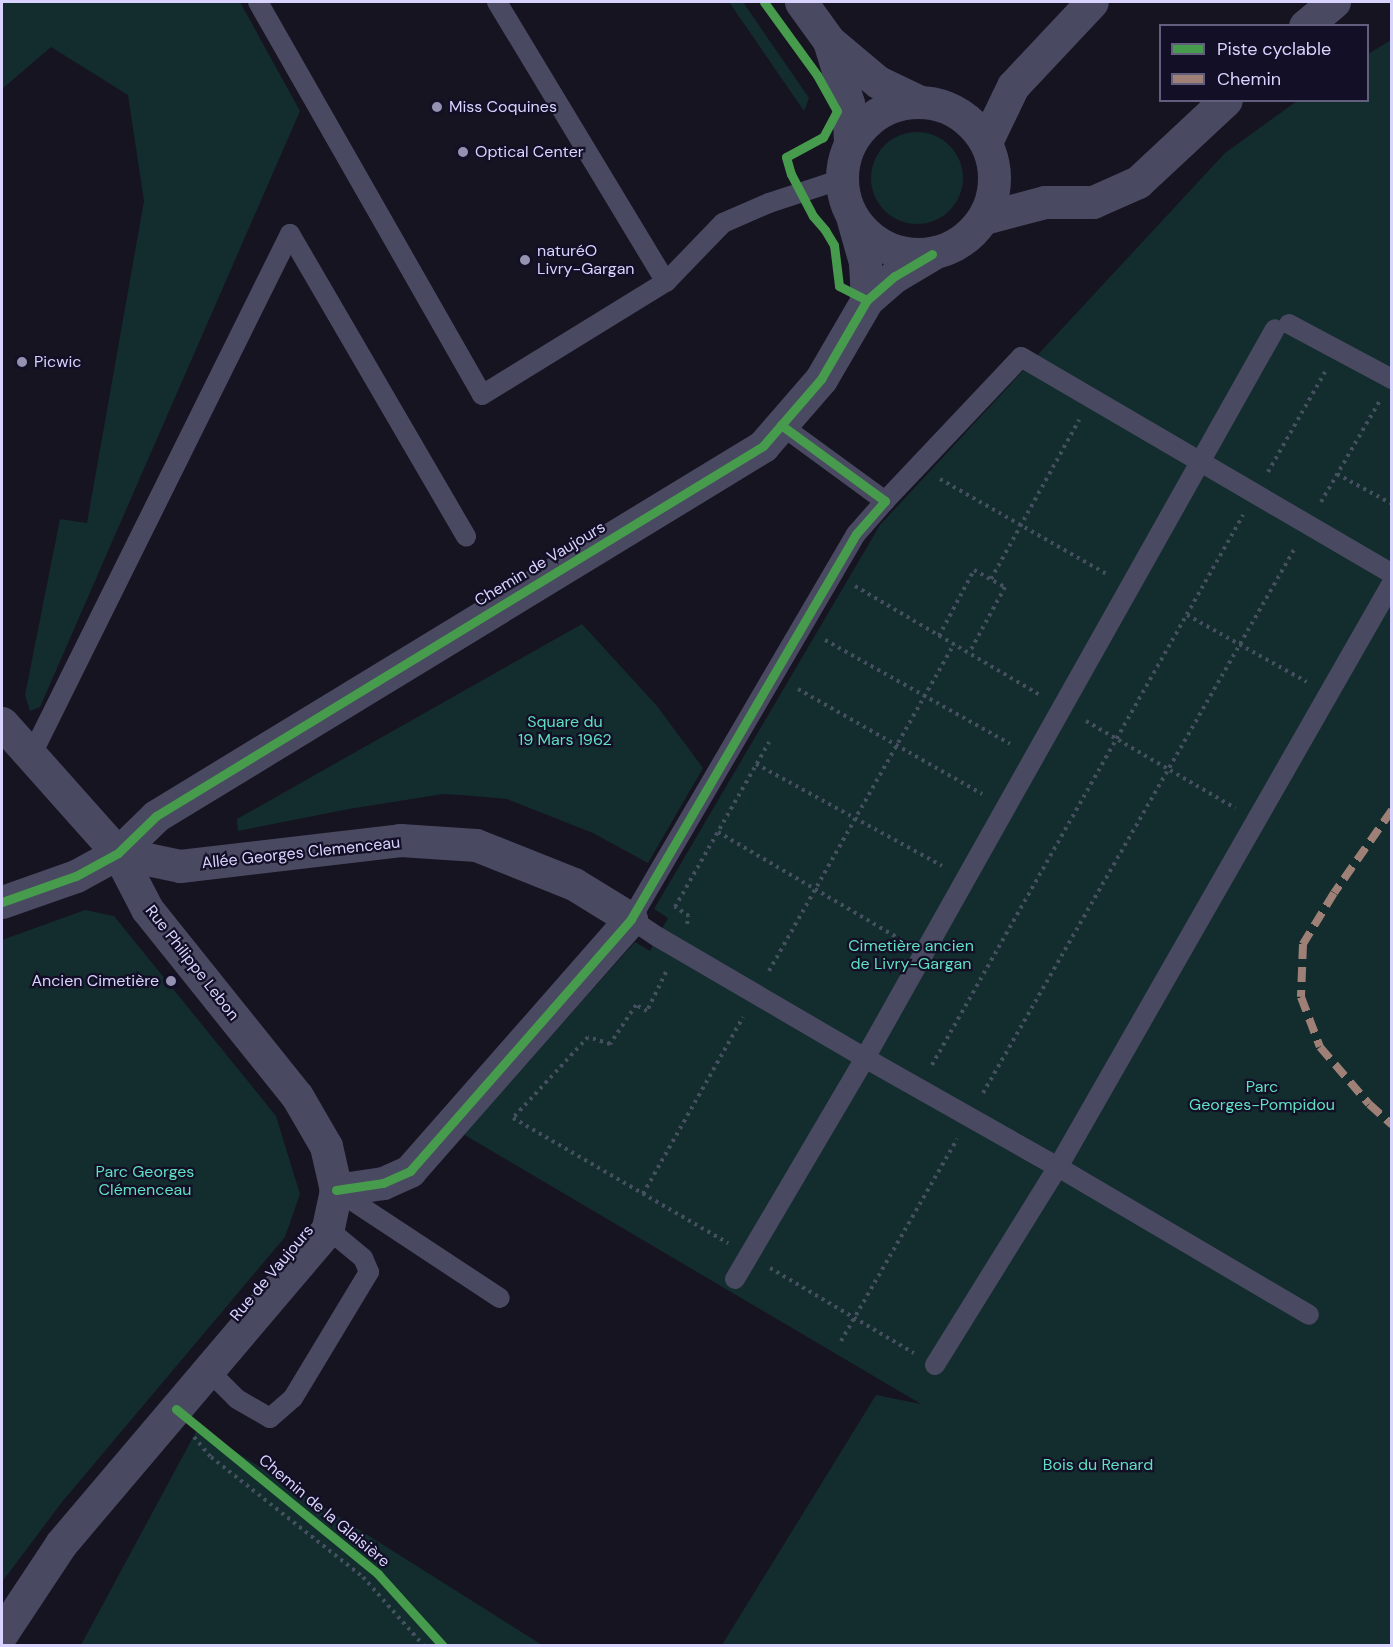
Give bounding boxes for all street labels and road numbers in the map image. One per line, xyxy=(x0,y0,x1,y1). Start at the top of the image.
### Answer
street label: Chemin de Vaujours xyxy=(471,517,609,611)
street label: Allée Georges Clemenceau xyxy=(201,833,401,873)
street label: Rue Philippe Lebon xyxy=(141,902,243,1024)
street label: Rue de Vaujours xyxy=(226,1221,318,1325)
street label: Chemin de la Glaisière xyxy=(255,1451,393,1571)

